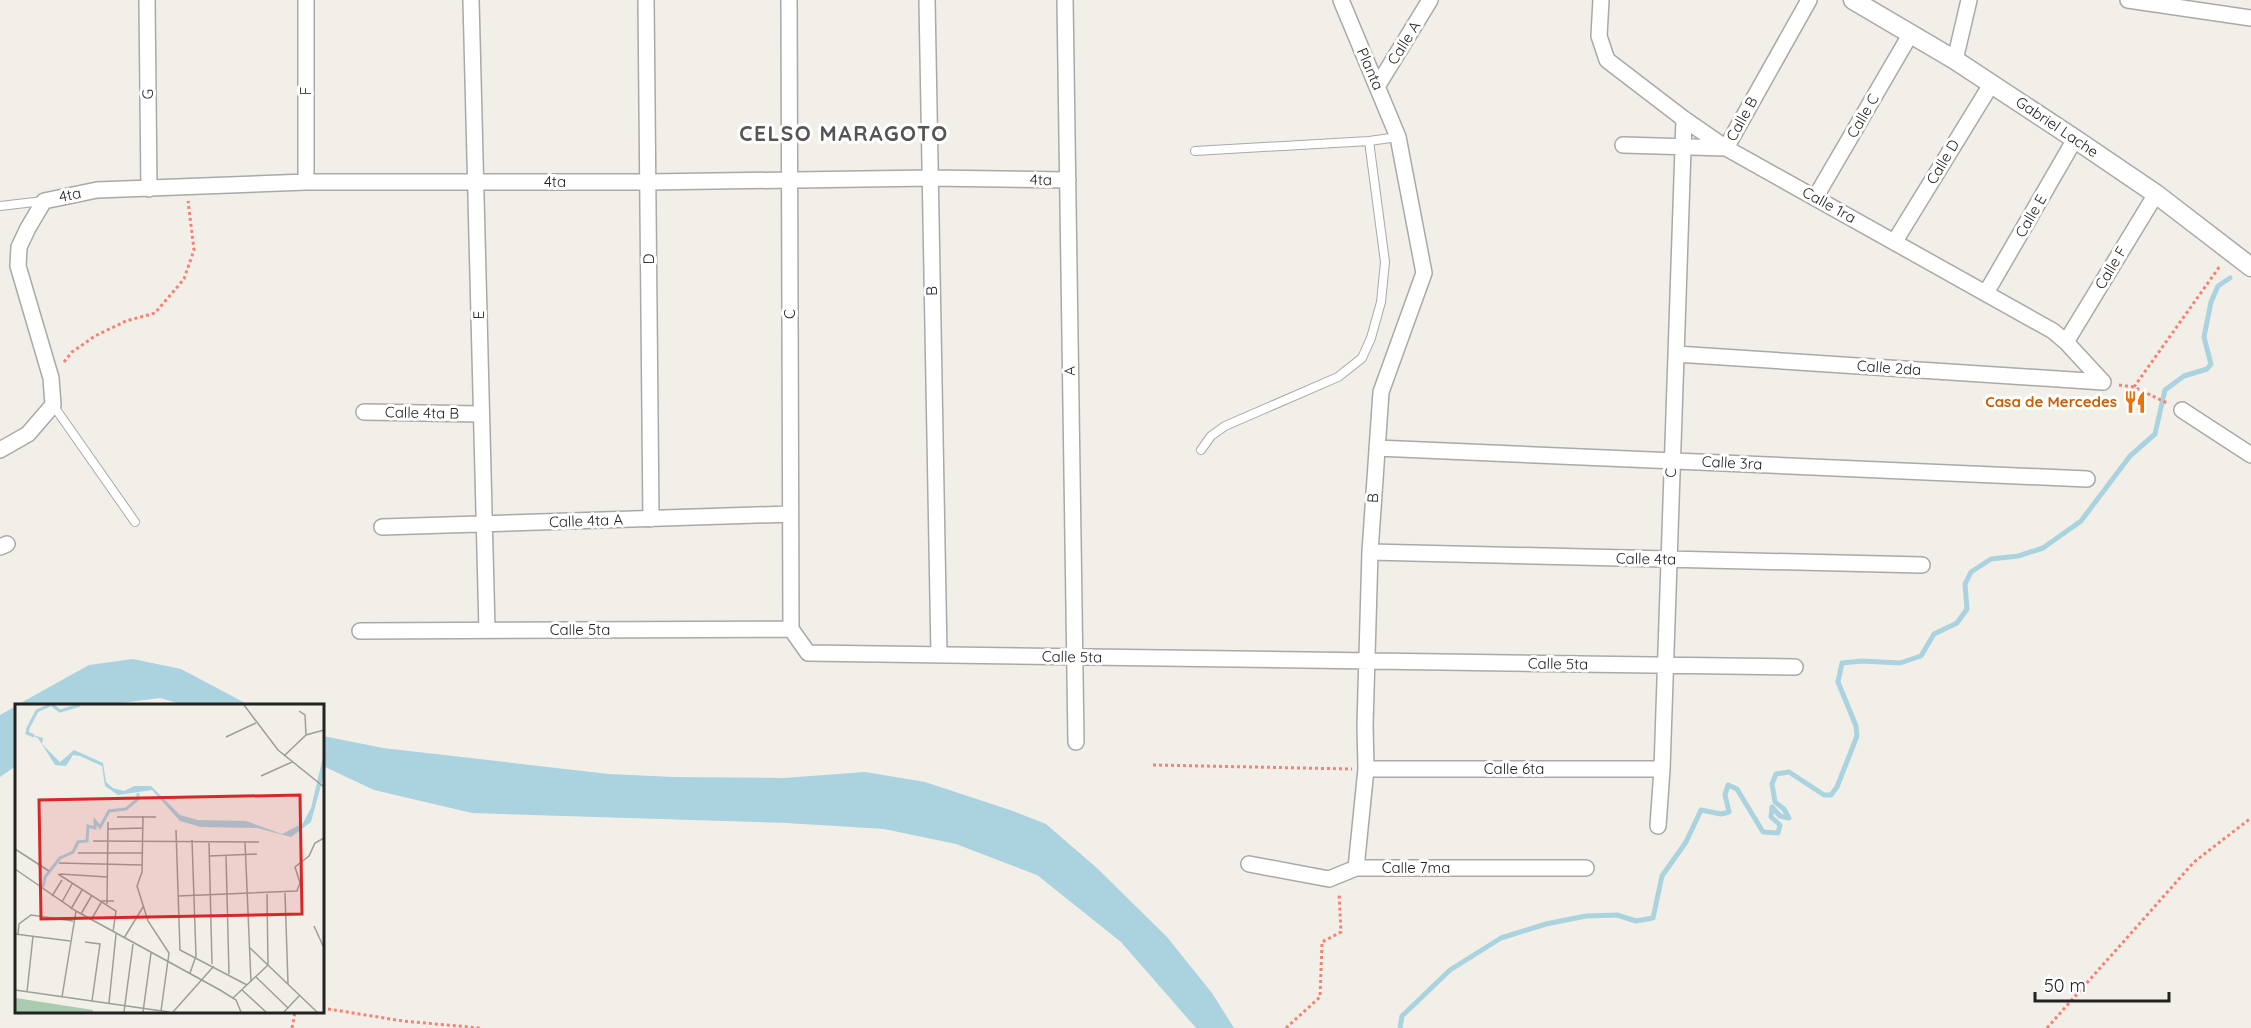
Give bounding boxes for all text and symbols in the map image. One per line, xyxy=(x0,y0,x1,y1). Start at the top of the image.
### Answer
street label: Calle A xyxy=(1383,17,1424,68)
street label: Planta xyxy=(1353,45,1388,93)
street label: F xyxy=(296,87,315,95)
street label: G xyxy=(138,89,157,99)
street label: Calle C xyxy=(1842,90,1883,141)
street label: Gabriel Lache xyxy=(2012,92,2102,161)
street label: Calle B xyxy=(1722,93,1762,144)
district label: CELSO MARAGOTO xyxy=(739,120,949,146)
street label: Calle D xyxy=(1922,136,1963,188)
street label: 4ta xyxy=(1030,170,1052,189)
street label: 4ta xyxy=(544,172,566,191)
street label: Calle 1ra xyxy=(1799,182,1859,227)
street label: 4ta xyxy=(57,183,83,206)
street label: Calle E xyxy=(2011,191,2050,241)
street label: Calle F xyxy=(2090,243,2131,293)
street label: D xyxy=(639,253,658,265)
street label: B xyxy=(922,286,941,296)
street label: C xyxy=(780,309,799,319)
street label: E xyxy=(469,311,488,319)
street label: Calle 2da xyxy=(1856,356,1922,379)
street label: A xyxy=(1060,366,1079,376)
restaurant icon: Casa de Mercedes xyxy=(2122,389,2148,415)
place label: Casa de Mercedes xyxy=(1985,392,2117,411)
street label: Calle 4ta B xyxy=(385,402,459,423)
street label: Calle 3ra xyxy=(1701,451,1763,474)
street label: C xyxy=(1661,468,1680,478)
street label: B xyxy=(1363,492,1382,503)
street label: Calle 4ta A xyxy=(549,510,624,531)
street label: Calle 4ta xyxy=(1616,548,1676,569)
street label: Calle 5ta xyxy=(550,620,610,639)
street label: Calle 5ta xyxy=(1042,646,1102,667)
street label: Calle 5ta xyxy=(1528,653,1588,674)
inset map xyxy=(15,704,324,1013)
street label: Calle 6ta xyxy=(1484,759,1544,778)
street label: Calle 7ma xyxy=(1382,858,1450,877)
scale bar xyxy=(2035,965,2168,1003)
text: 50 m xyxy=(2044,974,2086,997)

